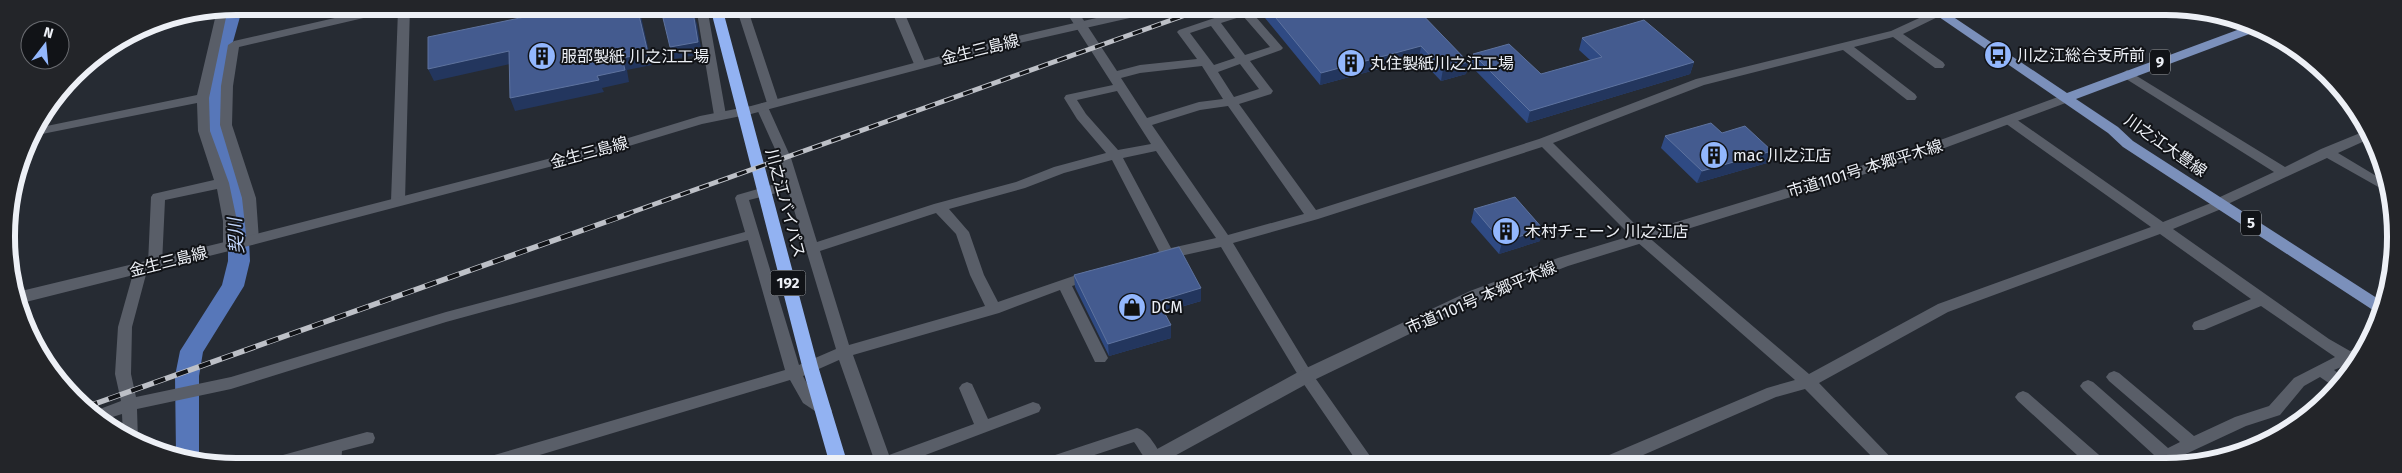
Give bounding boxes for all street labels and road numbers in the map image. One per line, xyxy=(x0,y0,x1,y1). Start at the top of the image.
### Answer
street label: 金生三島線 xyxy=(939,31,1021,68)
road number: 9 xyxy=(2150,50,2170,74)
street label: 川之江大豊線 xyxy=(2121,110,2210,181)
street label: 金生三島線 xyxy=(548,133,630,172)
street label: 市道1101号 本郷平木線 xyxy=(1785,136,1945,201)
street label: 川之江バイパス xyxy=(762,147,809,260)
road number: 5 xyxy=(2241,210,2261,236)
street label: 金生三島線 xyxy=(127,243,209,280)
street label: 市道1101号 本郷平木線 xyxy=(1403,257,1559,338)
road number: 192 xyxy=(770,270,806,296)

